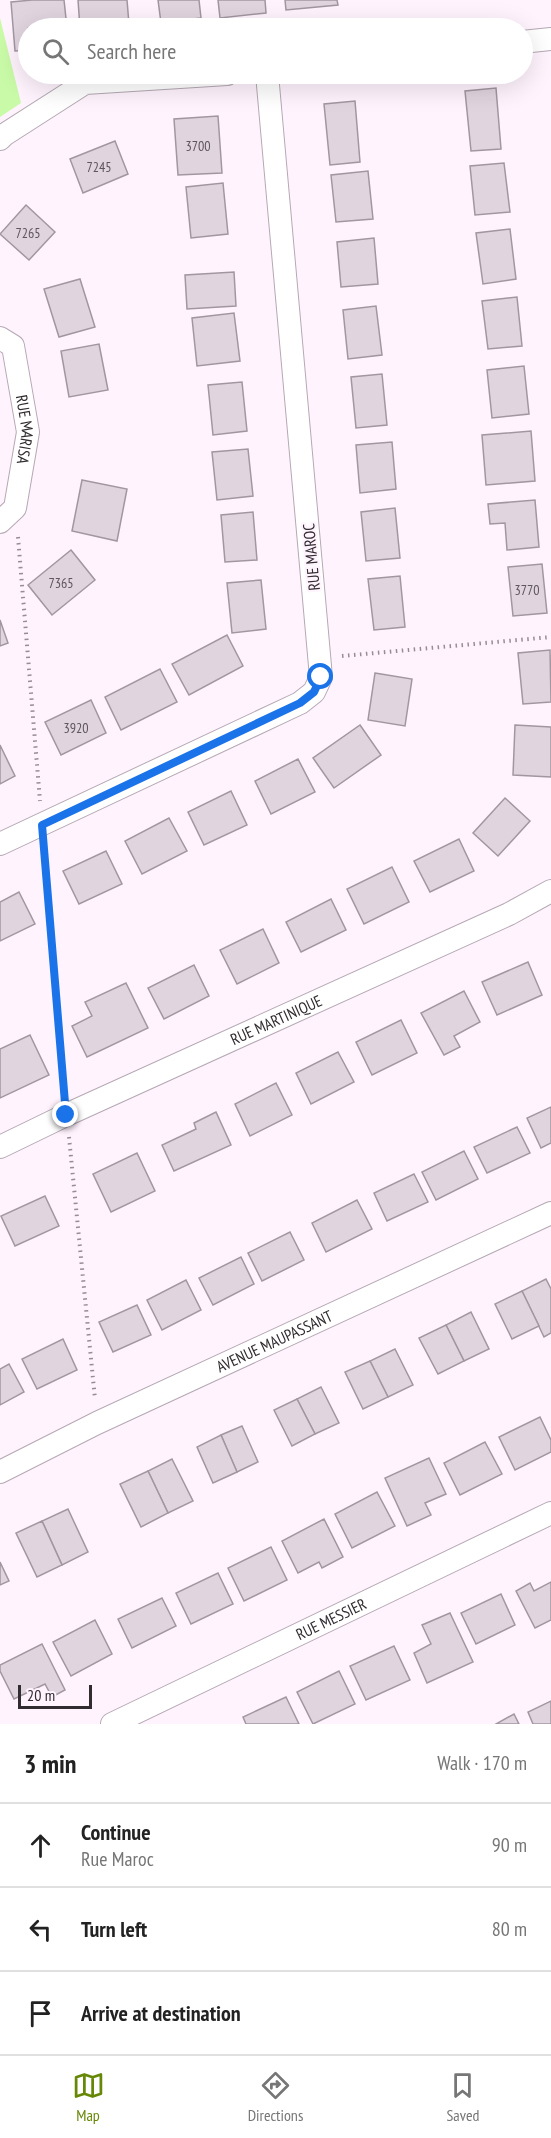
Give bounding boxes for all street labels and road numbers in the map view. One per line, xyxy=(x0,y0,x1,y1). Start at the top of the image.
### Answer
street label: RUE MARISA xyxy=(12,393,38,466)
street label: RUE MAROC xyxy=(298,523,324,591)
street label: RUE MARTINIQUE xyxy=(227,990,325,1049)
street label: AVENUE MAUPASSANT xyxy=(213,1306,335,1376)
street label: RUE MESSIER xyxy=(293,1593,370,1644)

